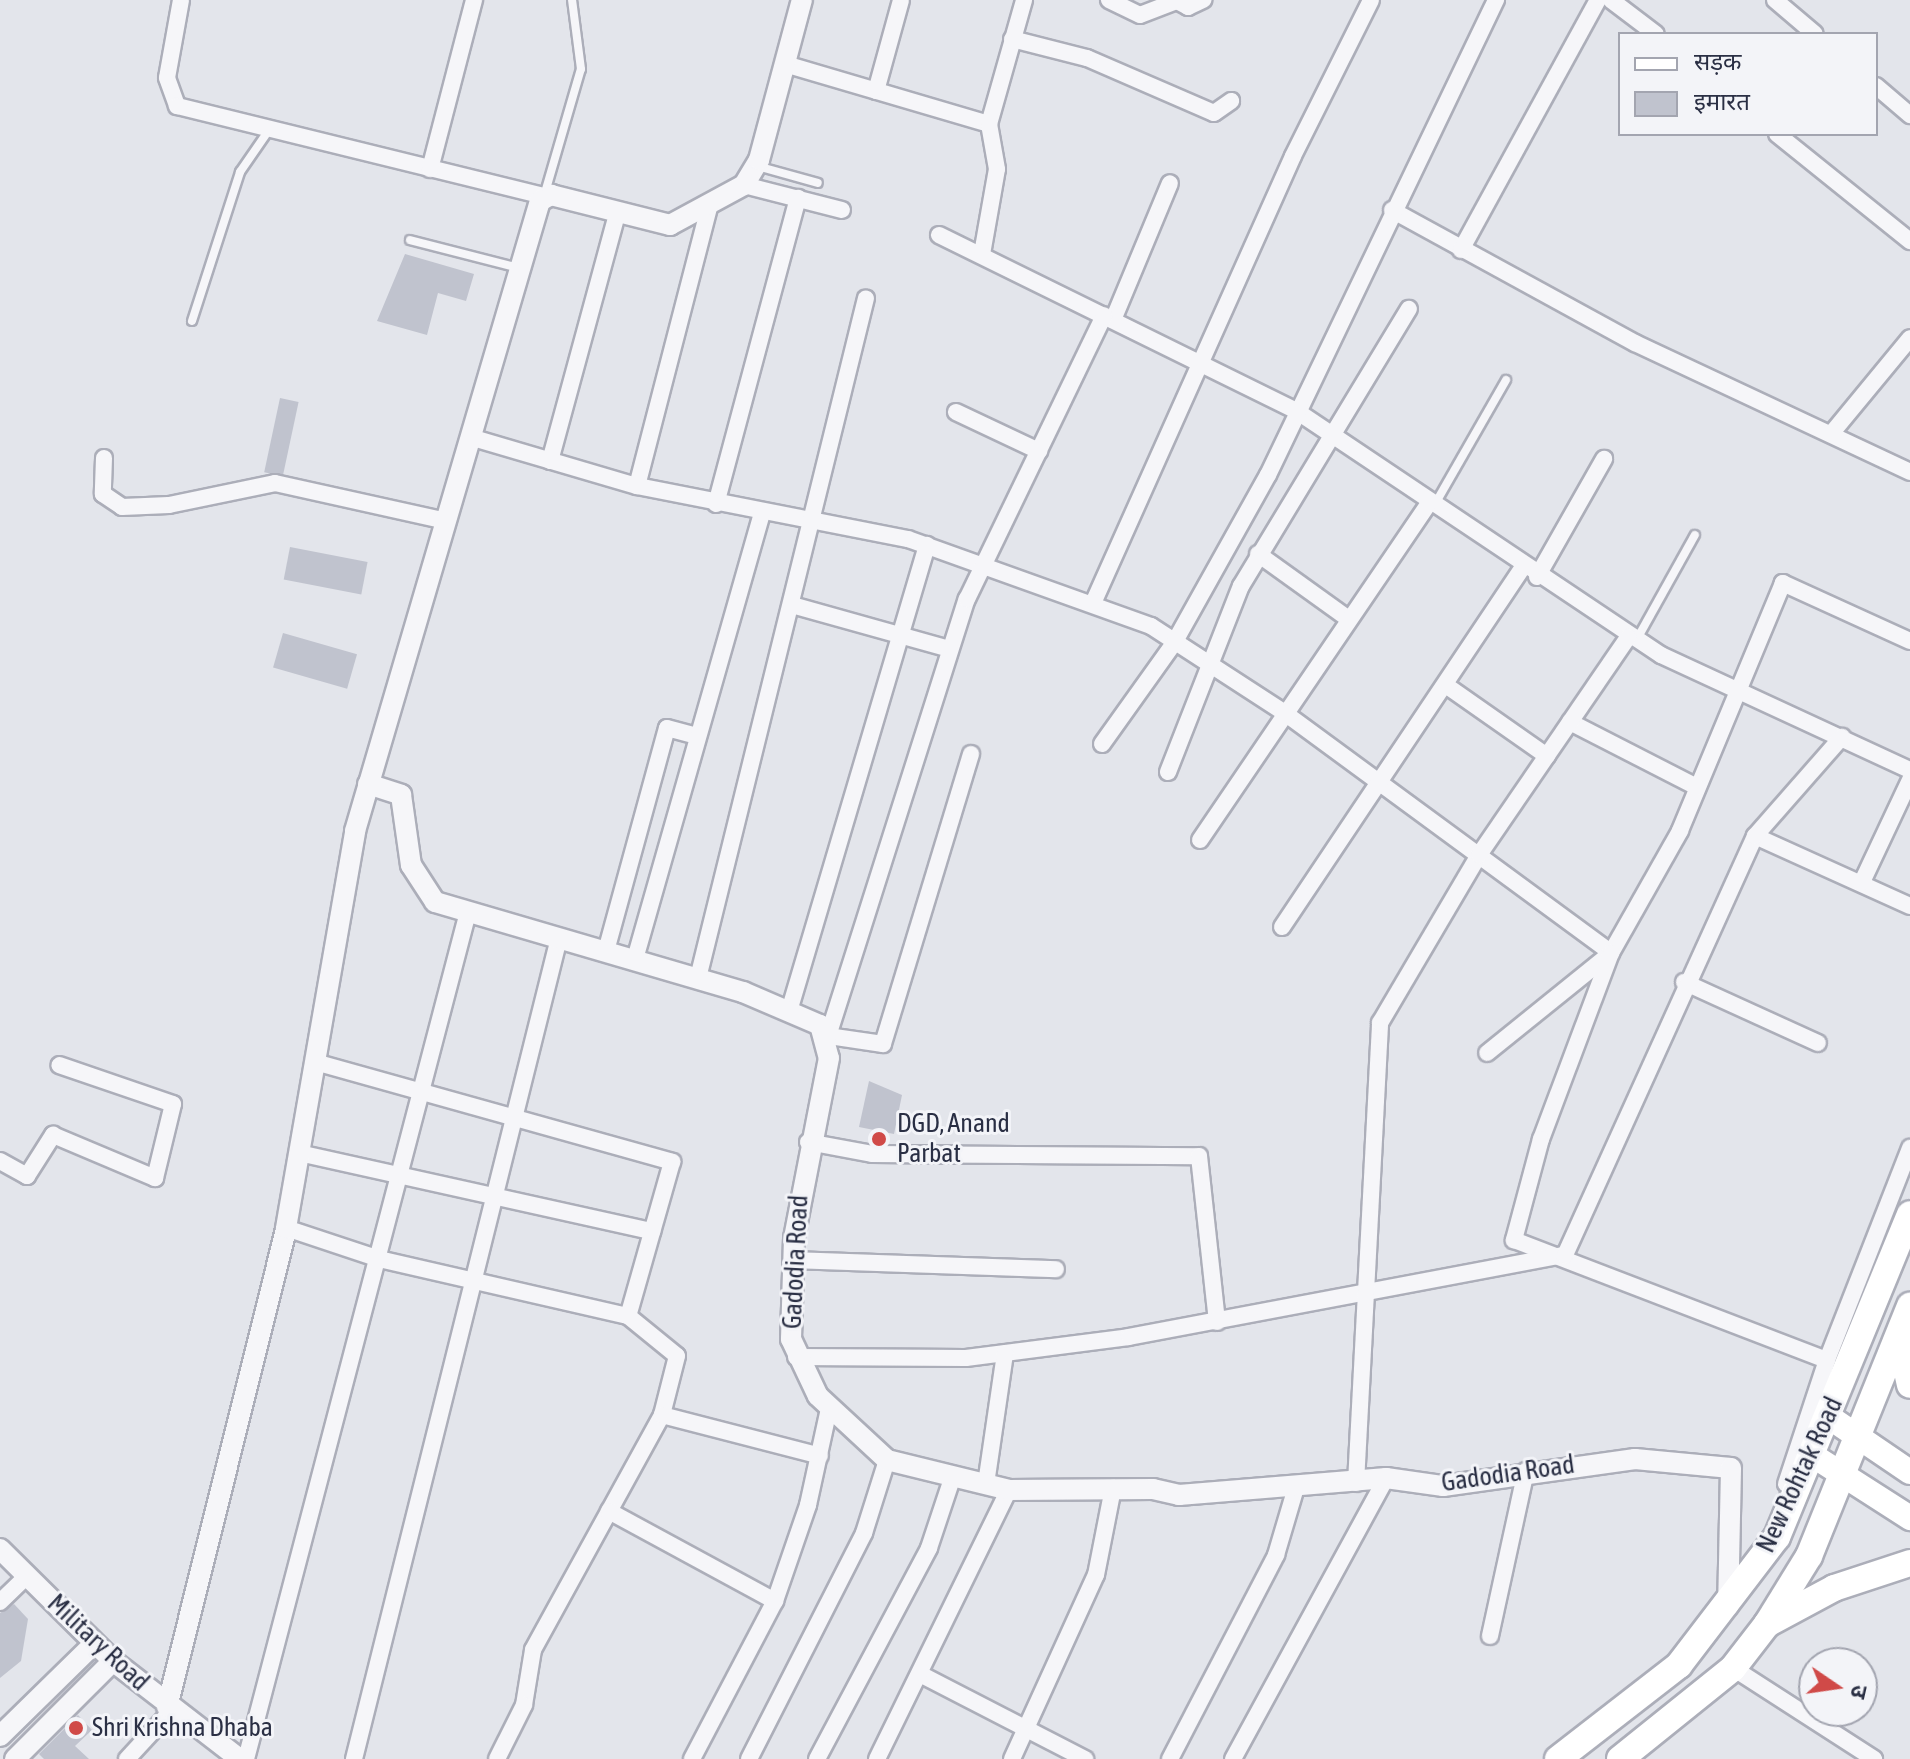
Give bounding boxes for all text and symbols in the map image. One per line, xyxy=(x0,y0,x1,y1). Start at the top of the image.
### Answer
legend xyxy=(1618,32,1878,136)
text: सड़क xyxy=(1694,48,1742,75)
text: इमारत xyxy=(1694,88,1750,115)
place label: DGD, Anand Parbat xyxy=(897,1108,1010,1170)
marker: DGD, Anand Parbat xyxy=(868,1128,890,1150)
street label: Gadodia Road xyxy=(777,1194,815,1330)
street label: New Rohtak Road xyxy=(1750,1392,1850,1558)
street label: Gadodia Road xyxy=(1439,1449,1577,1499)
street label: Military Road xyxy=(41,1588,155,1698)
north arrow xyxy=(1798,1647,1878,1727)
text: उ xyxy=(1845,1683,1874,1701)
place label: Shri Krishna Dhaba xyxy=(92,1712,273,1744)
marker: Shri Krishna Dhaba xyxy=(67,1719,85,1737)

